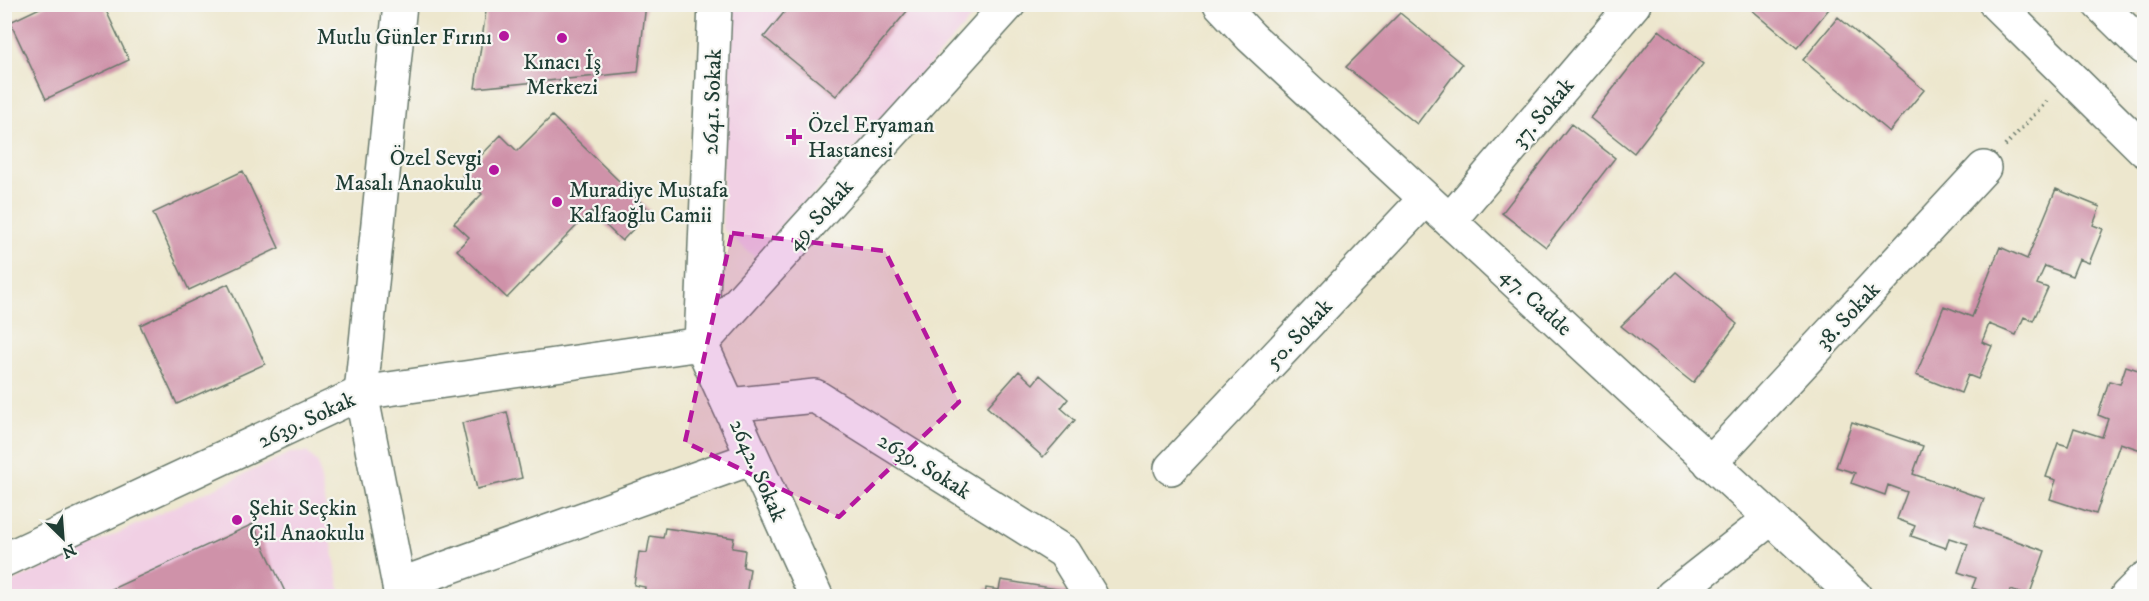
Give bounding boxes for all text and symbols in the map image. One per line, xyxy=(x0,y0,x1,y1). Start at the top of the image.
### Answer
place label: Mutlu Günler Fırını xyxy=(316,24,492,51)
marker: Mutlu Günler Fırını xyxy=(497,29,511,43)
marker: Kınacı İş Merkezi xyxy=(555,31,569,45)
street label: 2641. Sokak xyxy=(697,48,728,156)
place label: Kınacı İş Merkezi xyxy=(523,49,601,101)
street label: 37. Sokak xyxy=(1506,72,1580,153)
place label: Özel Eryaman Hastanesi xyxy=(808,112,935,164)
marker: Özel Eryaman Hastanesi xyxy=(785,128,803,146)
place label: Özel Sevgi Masalı Anaokulu xyxy=(335,145,482,197)
marker: Özel Sevgi Masalı Anaokulu xyxy=(487,163,501,177)
street label: 49. Sokak xyxy=(781,174,859,256)
place label: Muradiye Mustafa Kalfaoğlu Camii xyxy=(569,177,729,229)
marker: Muradiye Mustafa Kalfaoğlu Camii xyxy=(550,195,564,209)
street label: 47. Cadde xyxy=(1494,262,1578,342)
street label: 38. Sokak xyxy=(1810,277,1886,355)
street label: 50. Sokak xyxy=(1260,293,1338,375)
street label: 2639. Sokak xyxy=(253,386,360,455)
street label: 2642. Sokak xyxy=(723,415,792,526)
street label: 2639. Sokak xyxy=(873,427,976,506)
place label: Şehit Seçkin Çil Anaokulu xyxy=(249,495,365,547)
north arrow xyxy=(33,508,93,568)
marker: Şehit Seçkin Çil Anaokulu xyxy=(230,513,244,527)
text: N xyxy=(59,539,79,563)

